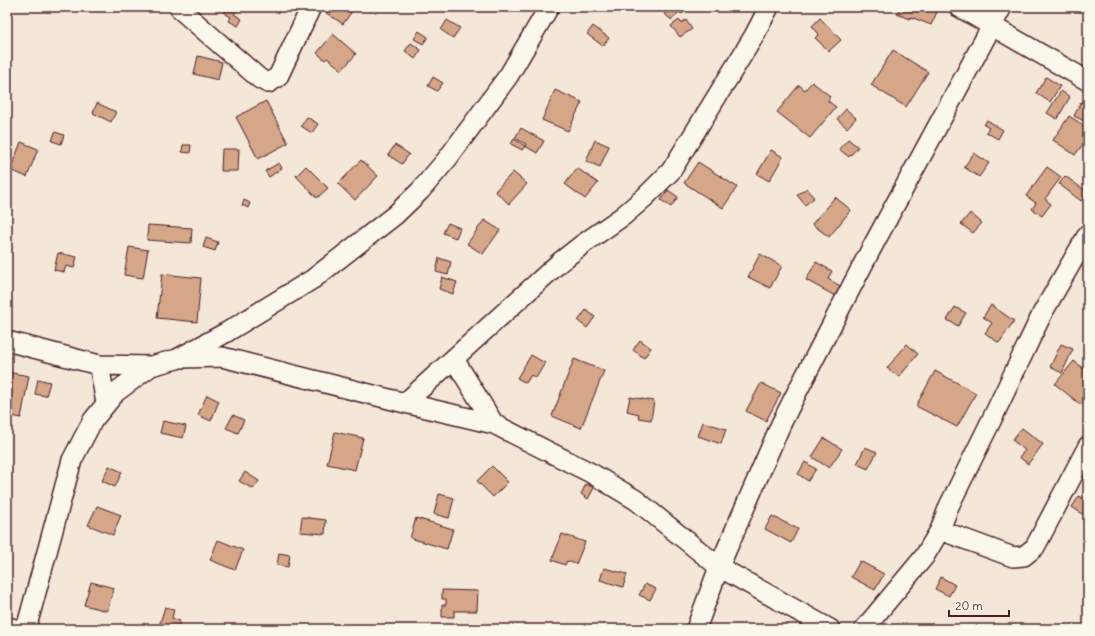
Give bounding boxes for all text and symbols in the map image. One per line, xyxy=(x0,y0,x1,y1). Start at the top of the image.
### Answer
scale bar xyxy=(949,592,1009,618)
text: 20 m xyxy=(955,598,983,613)

